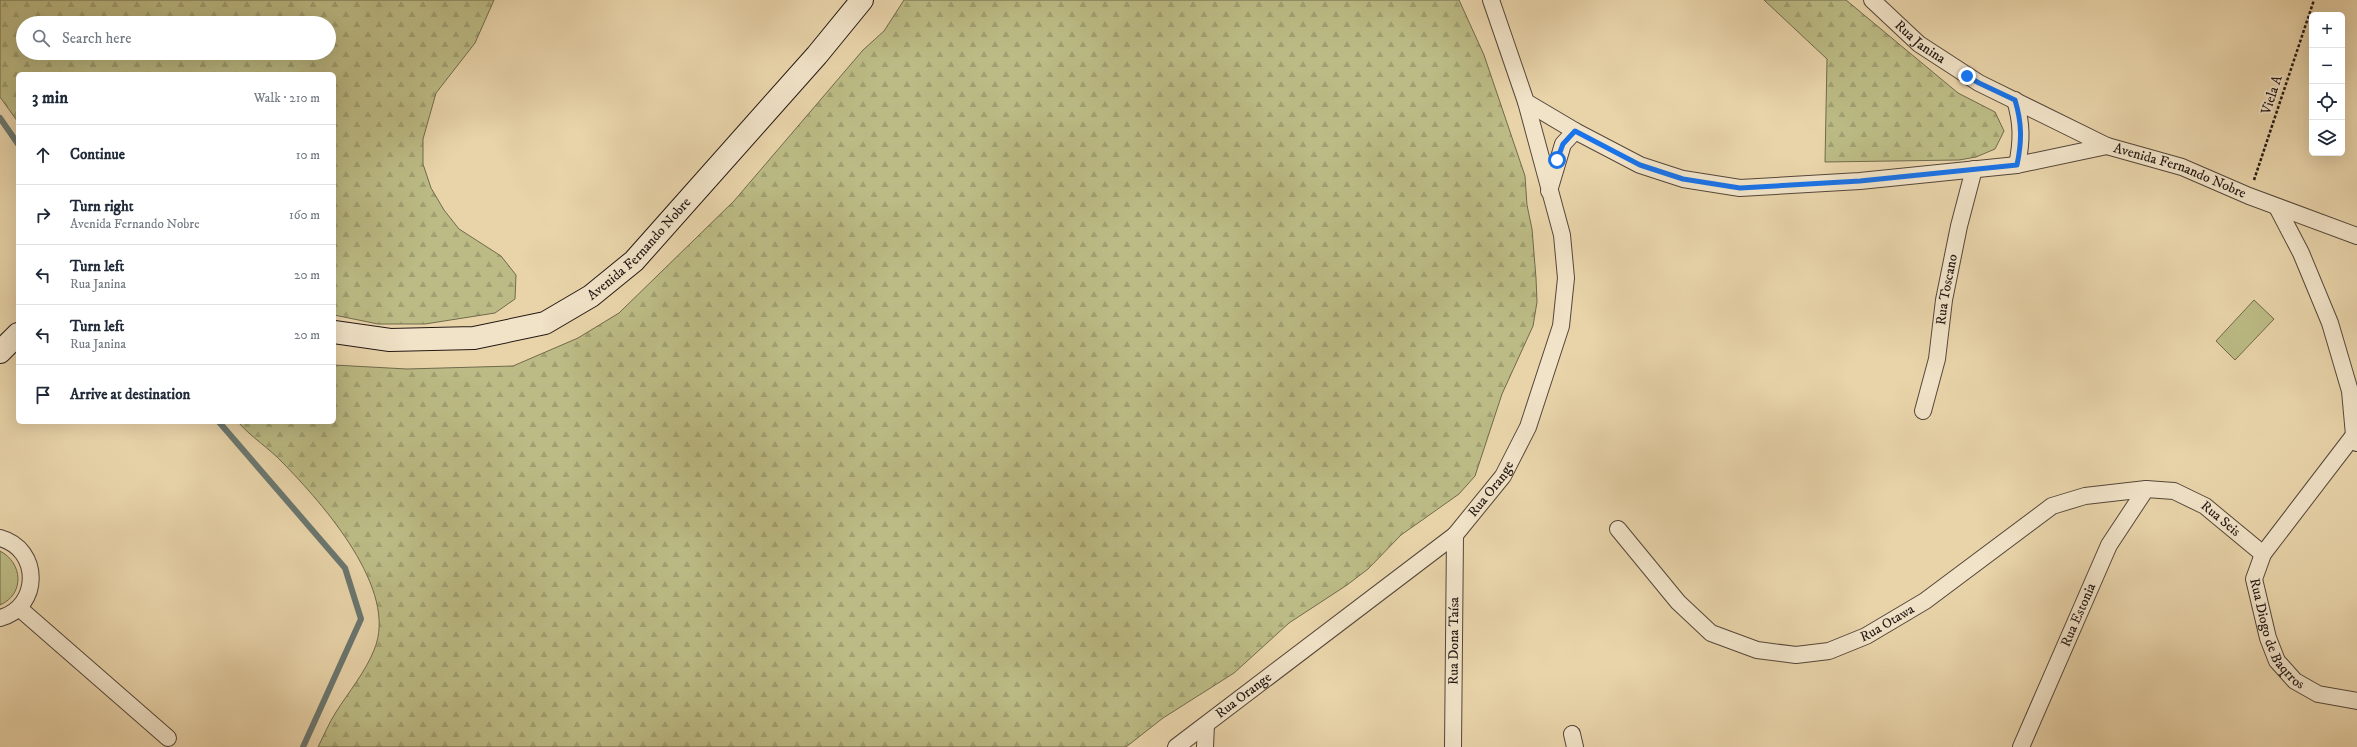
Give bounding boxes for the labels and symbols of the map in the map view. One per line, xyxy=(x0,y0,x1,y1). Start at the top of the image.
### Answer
street label: Rua Janina xyxy=(1890,16,1949,68)
route end xyxy=(1958,67,1976,85)
street label: Viela A xyxy=(2257,72,2287,118)
street label: Avenida Fernando Nobre xyxy=(2111,139,2249,203)
route start xyxy=(1548,151,1566,169)
street label: Avenida Fernando Nobre xyxy=(584,194,695,304)
street label: Rua Toscano xyxy=(1932,252,1962,326)
street label: Rua Orange xyxy=(1464,458,1518,521)
street label: Rua Seis xyxy=(2197,497,2244,541)
street label: Rua Diogo de Baqrros xyxy=(2245,577,2308,694)
street label: Rua Estonia xyxy=(2057,580,2100,650)
street label: Rua Dona Taísa xyxy=(1445,597,1463,685)
street label: Rua Otawa xyxy=(1858,600,1918,646)
street label: Rua Orange xyxy=(1212,668,1276,723)

